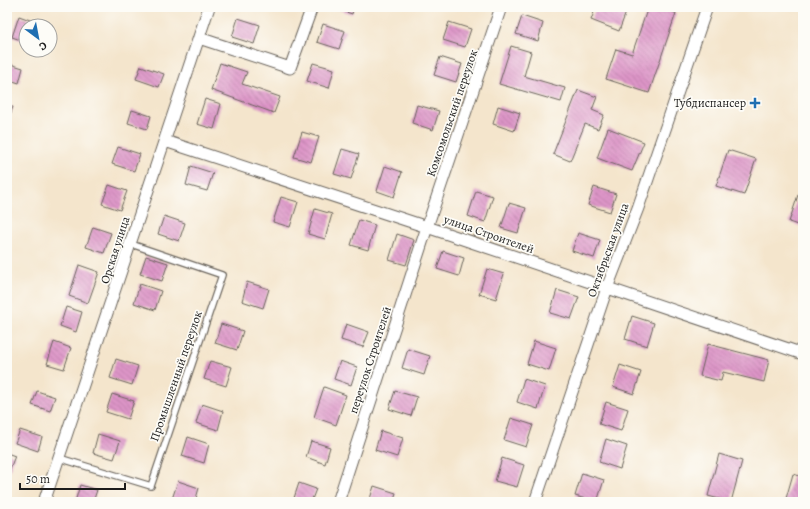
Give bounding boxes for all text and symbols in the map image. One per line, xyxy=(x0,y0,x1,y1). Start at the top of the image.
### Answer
north arrow xyxy=(18,18,58,58)
text: С xyxy=(36,38,50,54)
street label: Комсомольский переулок xyxy=(423,47,481,179)
place label: Тубдиспансер xyxy=(674,95,746,111)
marker: Тубдиспансер xyxy=(749,97,761,109)
street label: Октябрьская улица xyxy=(584,200,633,299)
street label: улица Строителей xyxy=(441,211,536,257)
street label: Орская улица xyxy=(97,214,134,286)
street label: переулок Строителей xyxy=(345,304,395,416)
street label: Промышленный переулок xyxy=(146,308,206,444)
scale bar xyxy=(20,465,125,491)
text: 50 m xyxy=(26,471,50,487)

